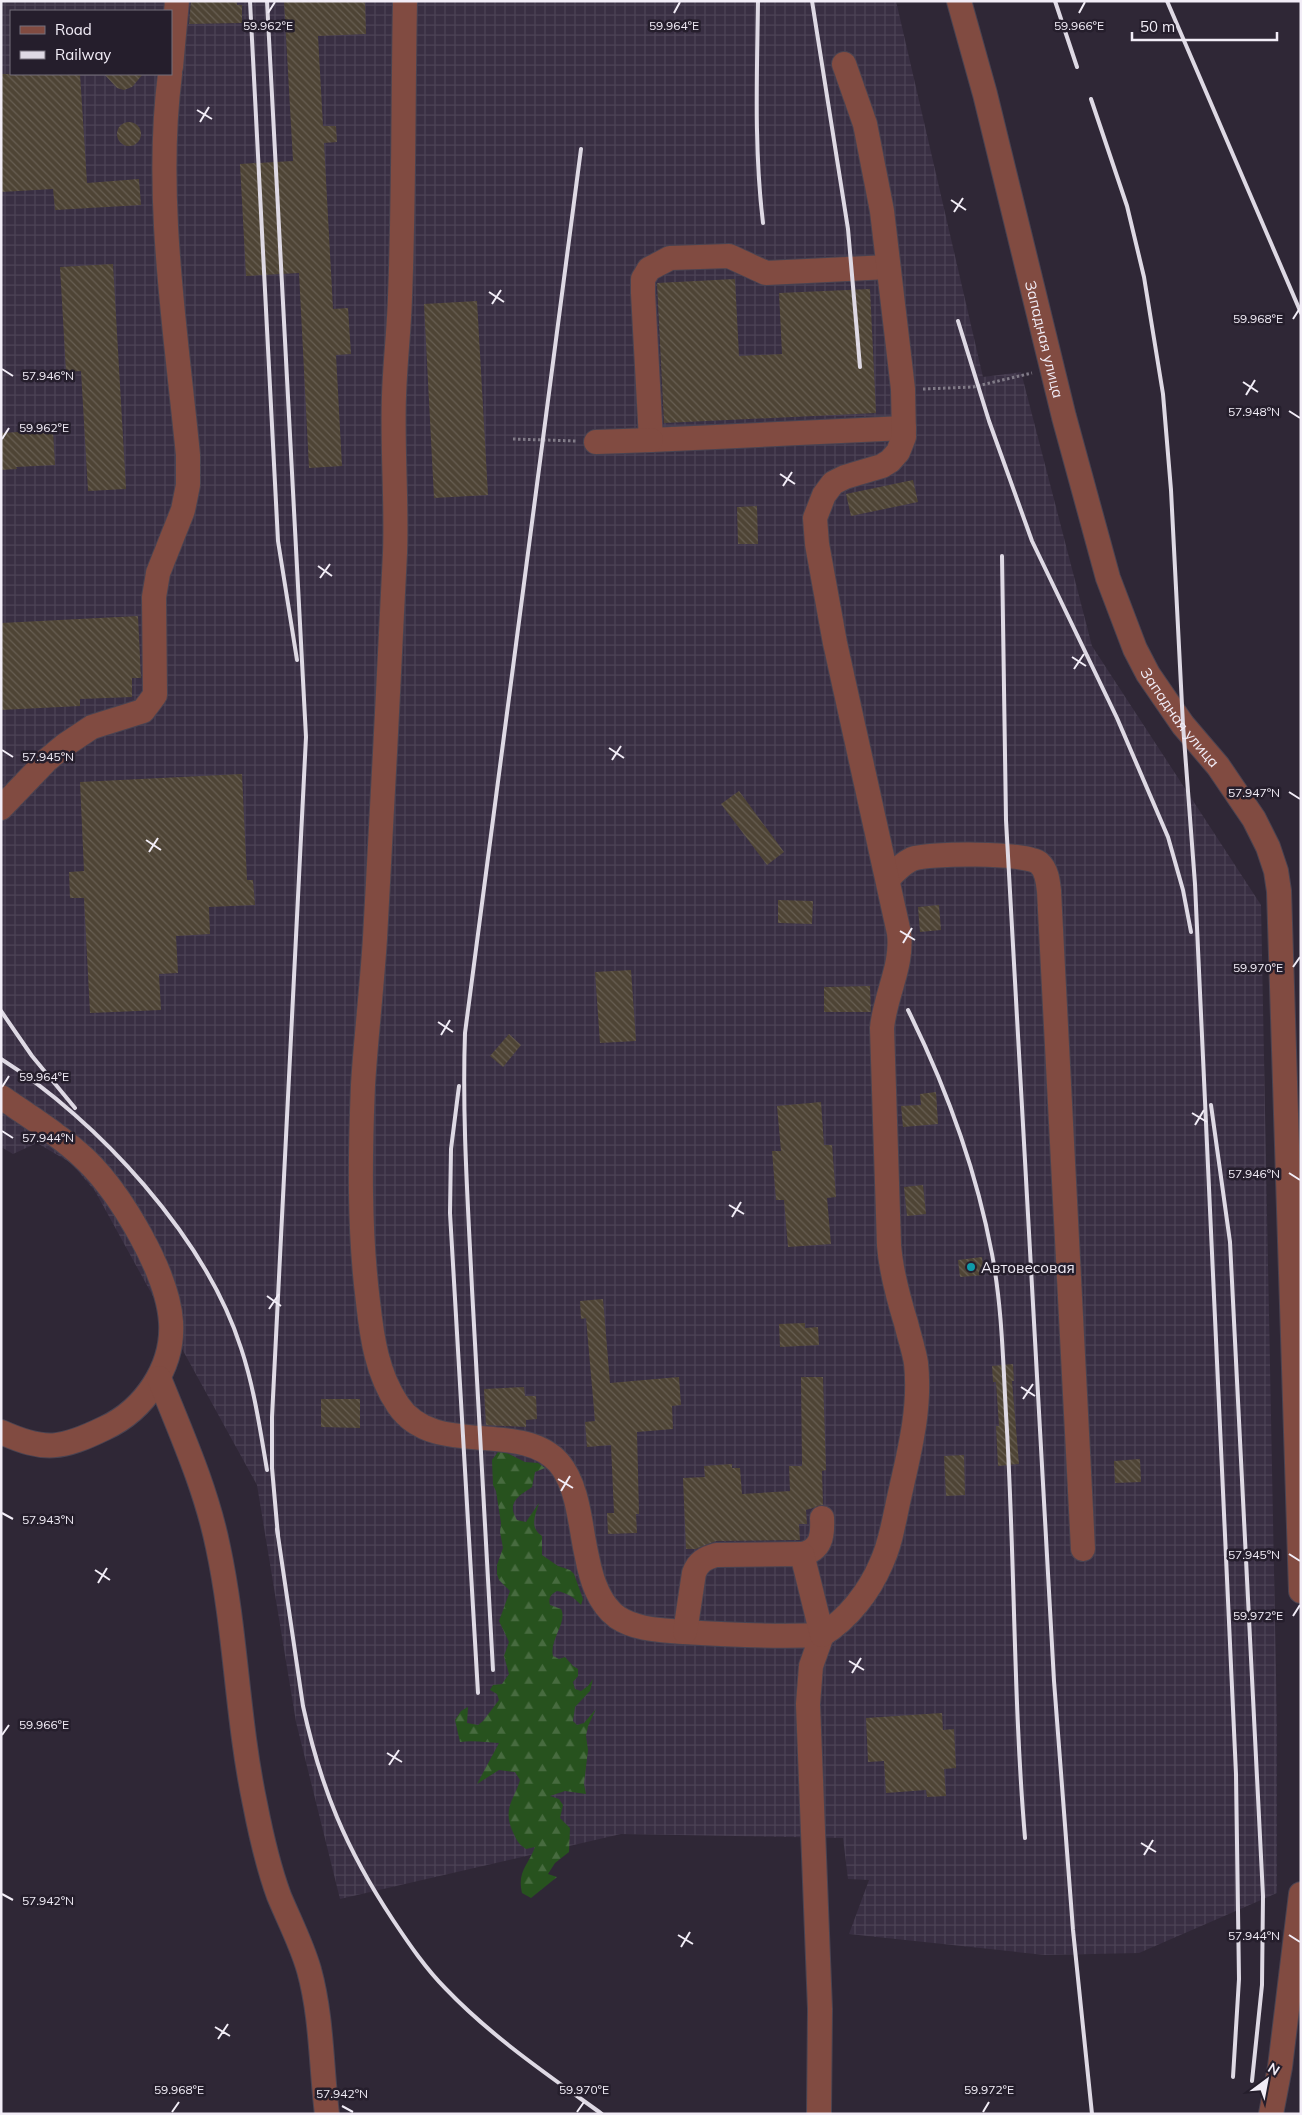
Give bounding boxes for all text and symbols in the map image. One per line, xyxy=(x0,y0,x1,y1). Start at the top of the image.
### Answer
legend xyxy=(10,10,172,75)
scale bar xyxy=(1132,10,1277,42)
text: 50 m xyxy=(1140,17,1175,36)
text: 59.962°E xyxy=(243,18,293,33)
text: 59.964°E xyxy=(649,18,699,33)
text: 59.966°E xyxy=(1054,18,1104,33)
text: Road xyxy=(55,20,92,39)
text: Railway xyxy=(55,45,111,64)
street label: Западная улица xyxy=(1021,279,1068,400)
text: 59.968°E xyxy=(1233,311,1283,326)
text: 57.946°N xyxy=(22,368,74,383)
text: 57.948°N xyxy=(1228,404,1280,419)
text: 59.962°E xyxy=(19,420,69,435)
street label: Западная улица xyxy=(1137,664,1224,771)
text: 57.945°N xyxy=(22,749,74,764)
text: 57.947°N xyxy=(1228,785,1280,800)
text: 59.970°E xyxy=(1233,960,1283,975)
text: 59.964°E xyxy=(19,1069,69,1084)
text: 57.944°N xyxy=(22,1130,74,1145)
text: 57.946°N xyxy=(1228,1166,1280,1181)
place label: Автовесовая xyxy=(981,1258,1075,1277)
marker: Автовесовая xyxy=(965,1261,977,1273)
text: 57.943°N xyxy=(22,1512,74,1527)
text: 57.945°N xyxy=(1228,1547,1280,1562)
text: 59.972°E xyxy=(1233,1608,1283,1623)
text: 59.966°E xyxy=(19,1717,69,1732)
text: 57.942°N xyxy=(22,1893,74,1908)
text: 57.944°N xyxy=(1228,1928,1280,1943)
north arrow xyxy=(1242,2055,1292,2105)
text: N xyxy=(1265,2059,1283,2079)
text: 59.968°E xyxy=(154,2082,204,2097)
text: 59.970°E xyxy=(559,2082,609,2097)
text: 59.972°E xyxy=(964,2082,1014,2097)
text: 57.942°N xyxy=(316,2086,368,2101)

